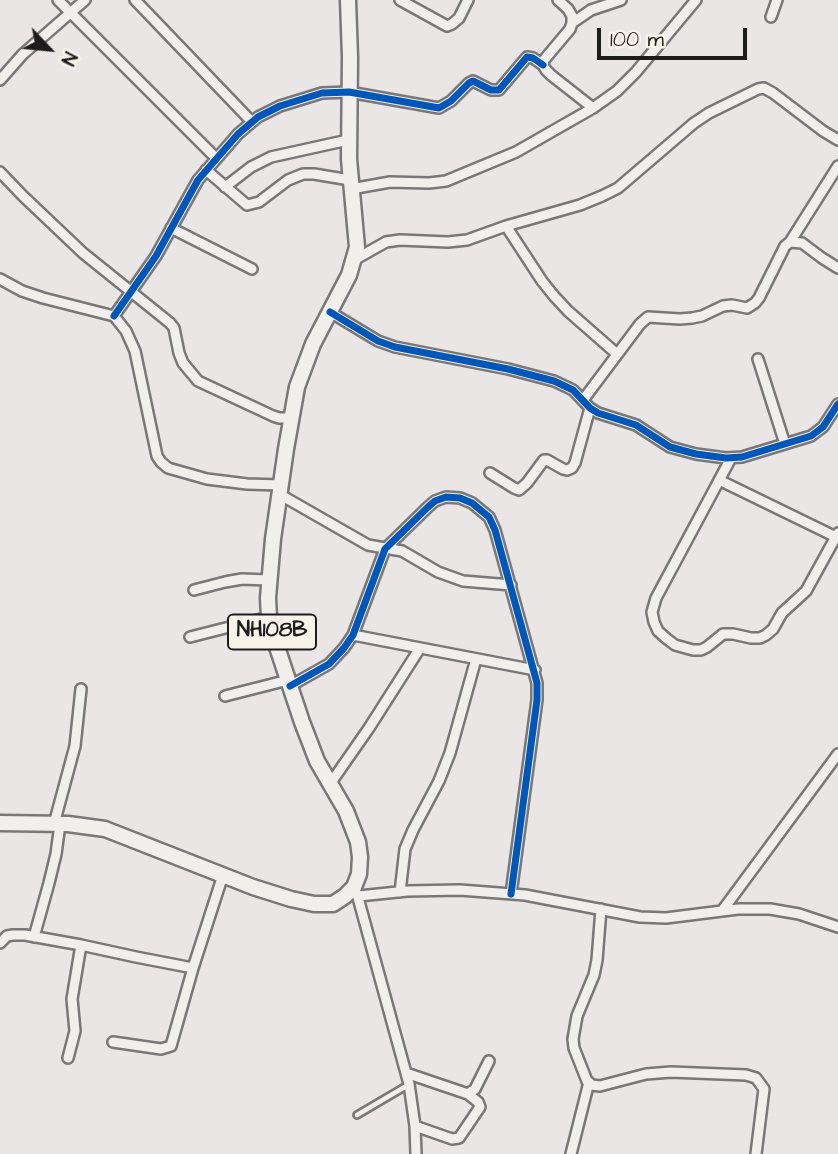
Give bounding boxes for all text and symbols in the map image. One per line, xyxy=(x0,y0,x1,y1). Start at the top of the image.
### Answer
north arrow xyxy=(14,14,84,84)
scale bar xyxy=(600,14,750,58)
text: 100 m xyxy=(610,25,664,54)
text: N xyxy=(54,47,83,70)
road number: NH108B xyxy=(228,614,316,650)

